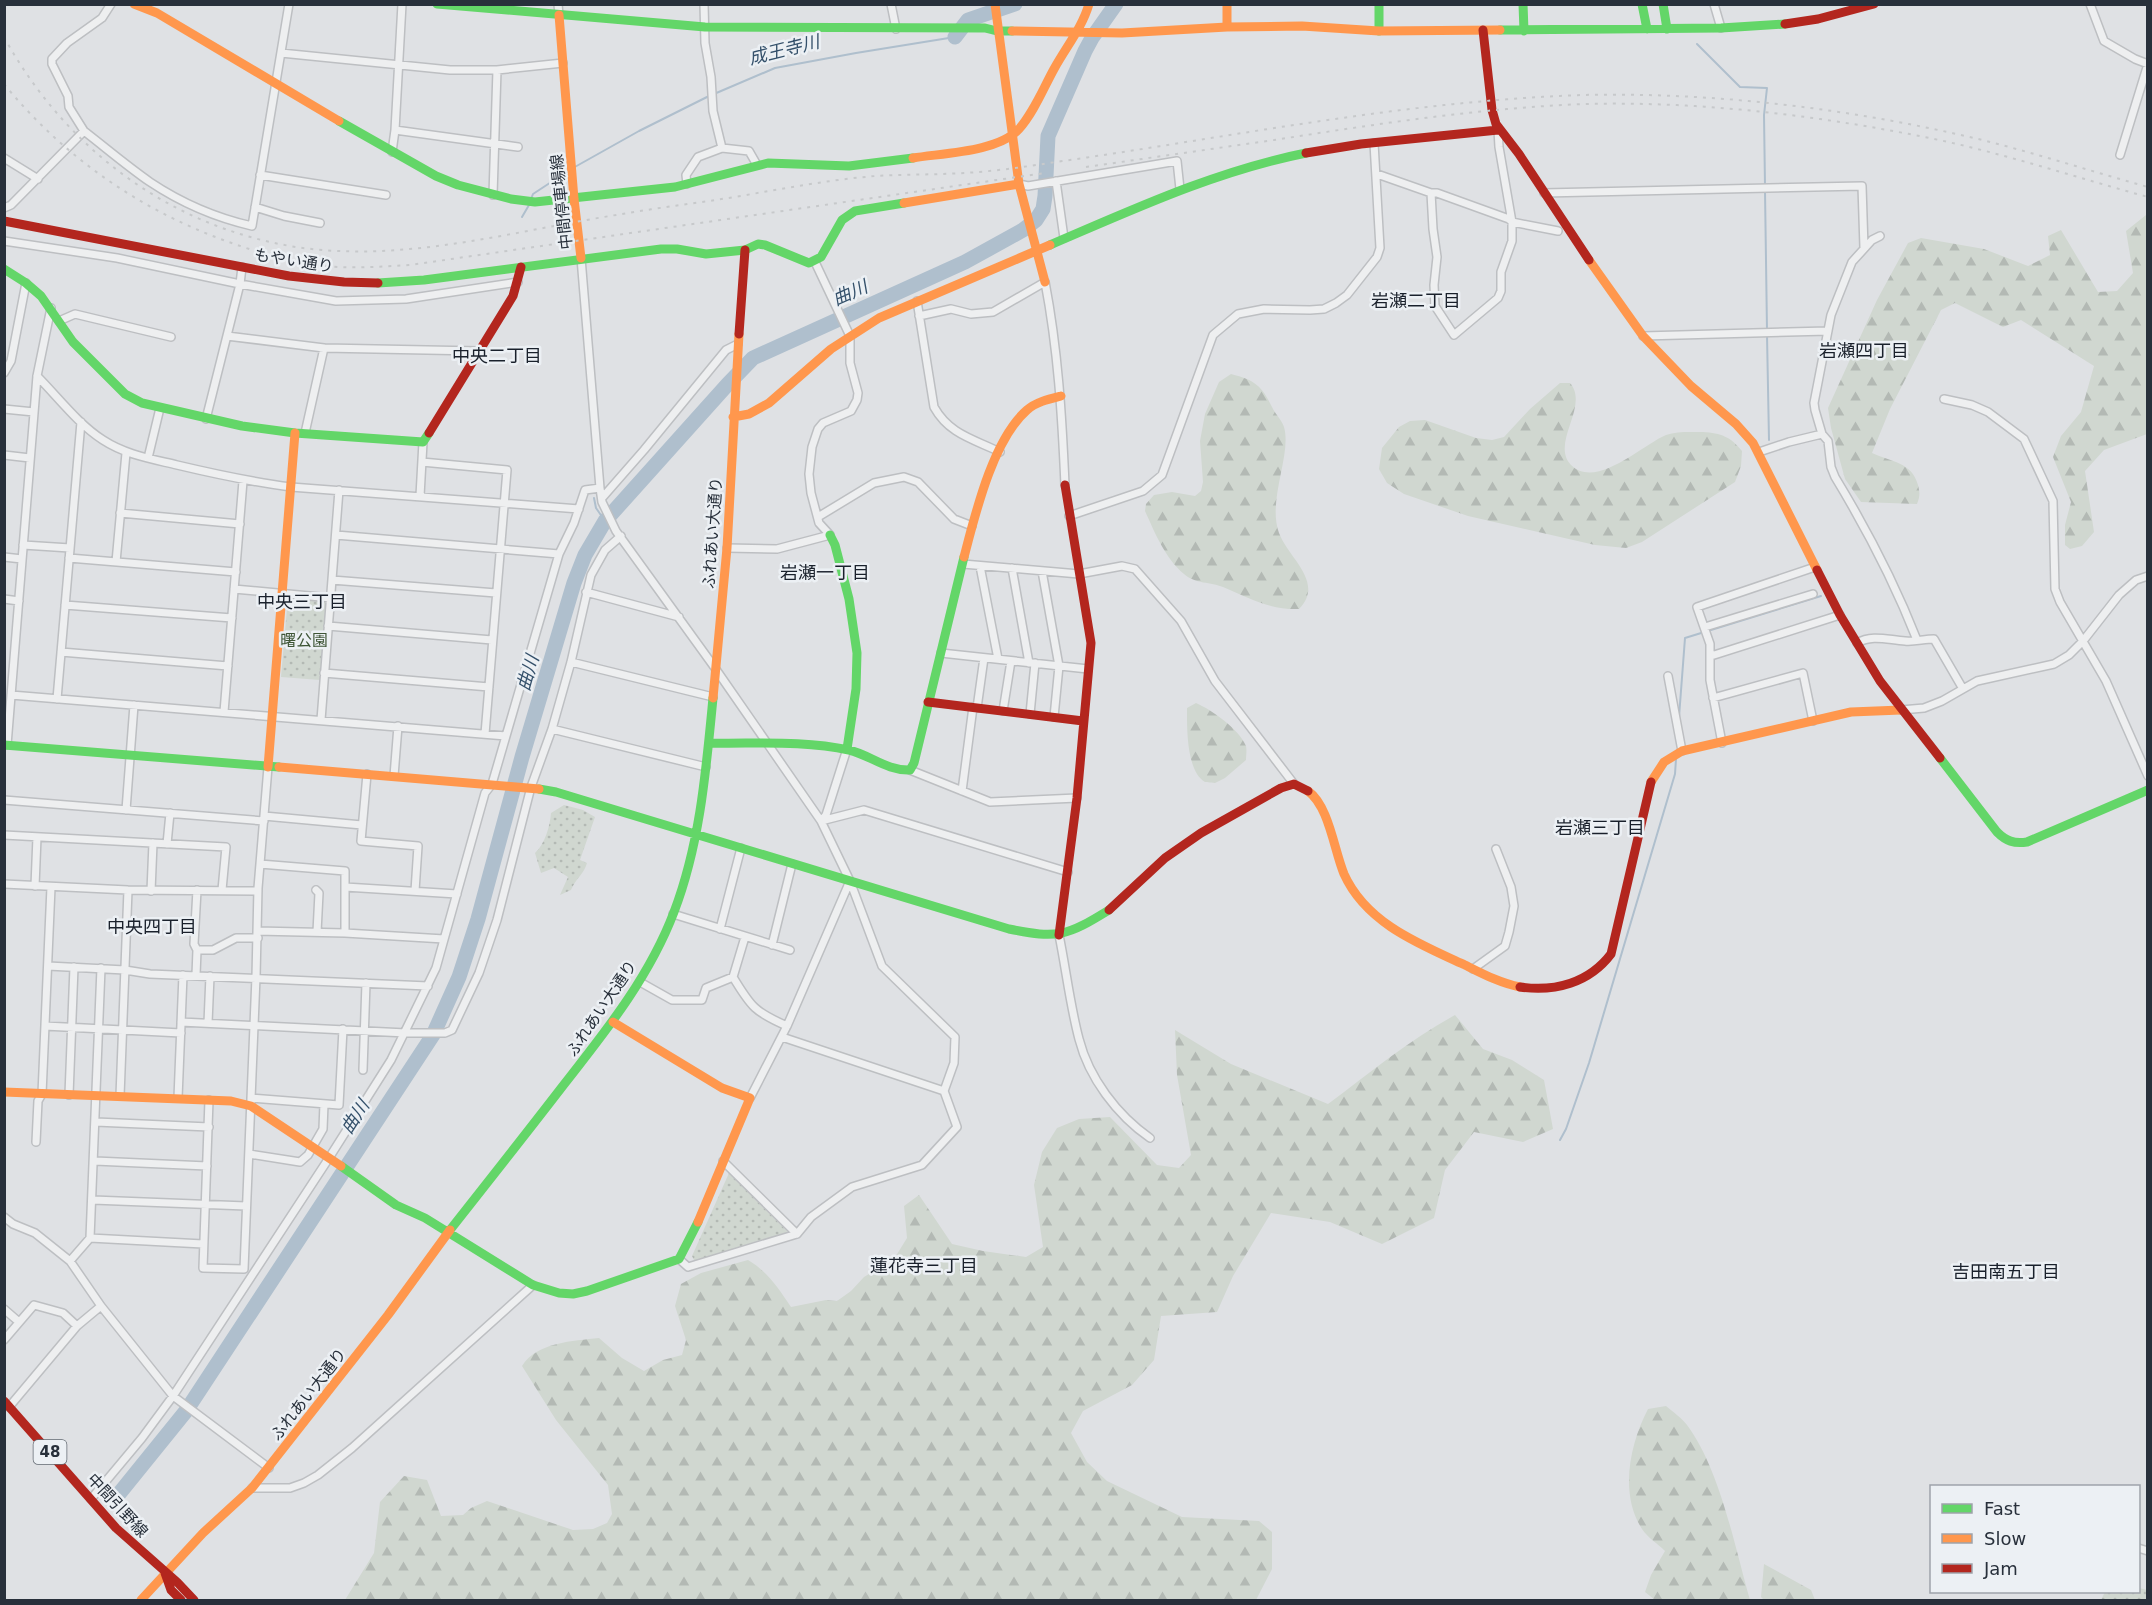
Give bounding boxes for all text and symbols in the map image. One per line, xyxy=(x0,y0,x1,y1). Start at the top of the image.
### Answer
water label: 成王寺川 xyxy=(746,30,823,68)
street label: 中間停車場線 xyxy=(547,153,576,251)
street label: もやい通り xyxy=(253,245,335,276)
water label: 曲川 xyxy=(829,275,872,309)
district label: 岩瀬二丁目 xyxy=(1371,290,1461,311)
district label: 岩瀬四丁目 xyxy=(1819,340,1909,361)
district label: 中央二丁目 xyxy=(452,345,542,366)
street label: ふれあい大通り xyxy=(699,477,726,590)
district label: 岩瀬一丁目 xyxy=(780,562,870,583)
district label: 中央三丁目 xyxy=(257,591,347,612)
park label: 曙公園 xyxy=(280,631,328,650)
water label: 曲川 xyxy=(512,651,543,693)
district label: 岩瀬三丁目 xyxy=(1555,817,1645,838)
district label: 中央四丁目 xyxy=(107,916,197,937)
street label: ふれあい大通り xyxy=(562,957,641,1060)
water label: 曲川 xyxy=(336,1094,374,1138)
district label: 蓮花寺三丁目 xyxy=(870,1255,978,1276)
district label: 吉田南五丁目 xyxy=(1952,1261,2060,1282)
street label: ふれあい大通り xyxy=(266,1344,350,1444)
road number: 48 xyxy=(34,1440,66,1464)
street label: 中間引野線 xyxy=(83,1470,152,1541)
legend xyxy=(1930,1485,2140,1593)
text: Fast xyxy=(1984,1498,2020,1519)
text: Slow xyxy=(1984,1528,2026,1549)
text: Jam xyxy=(1983,1558,2018,1579)

